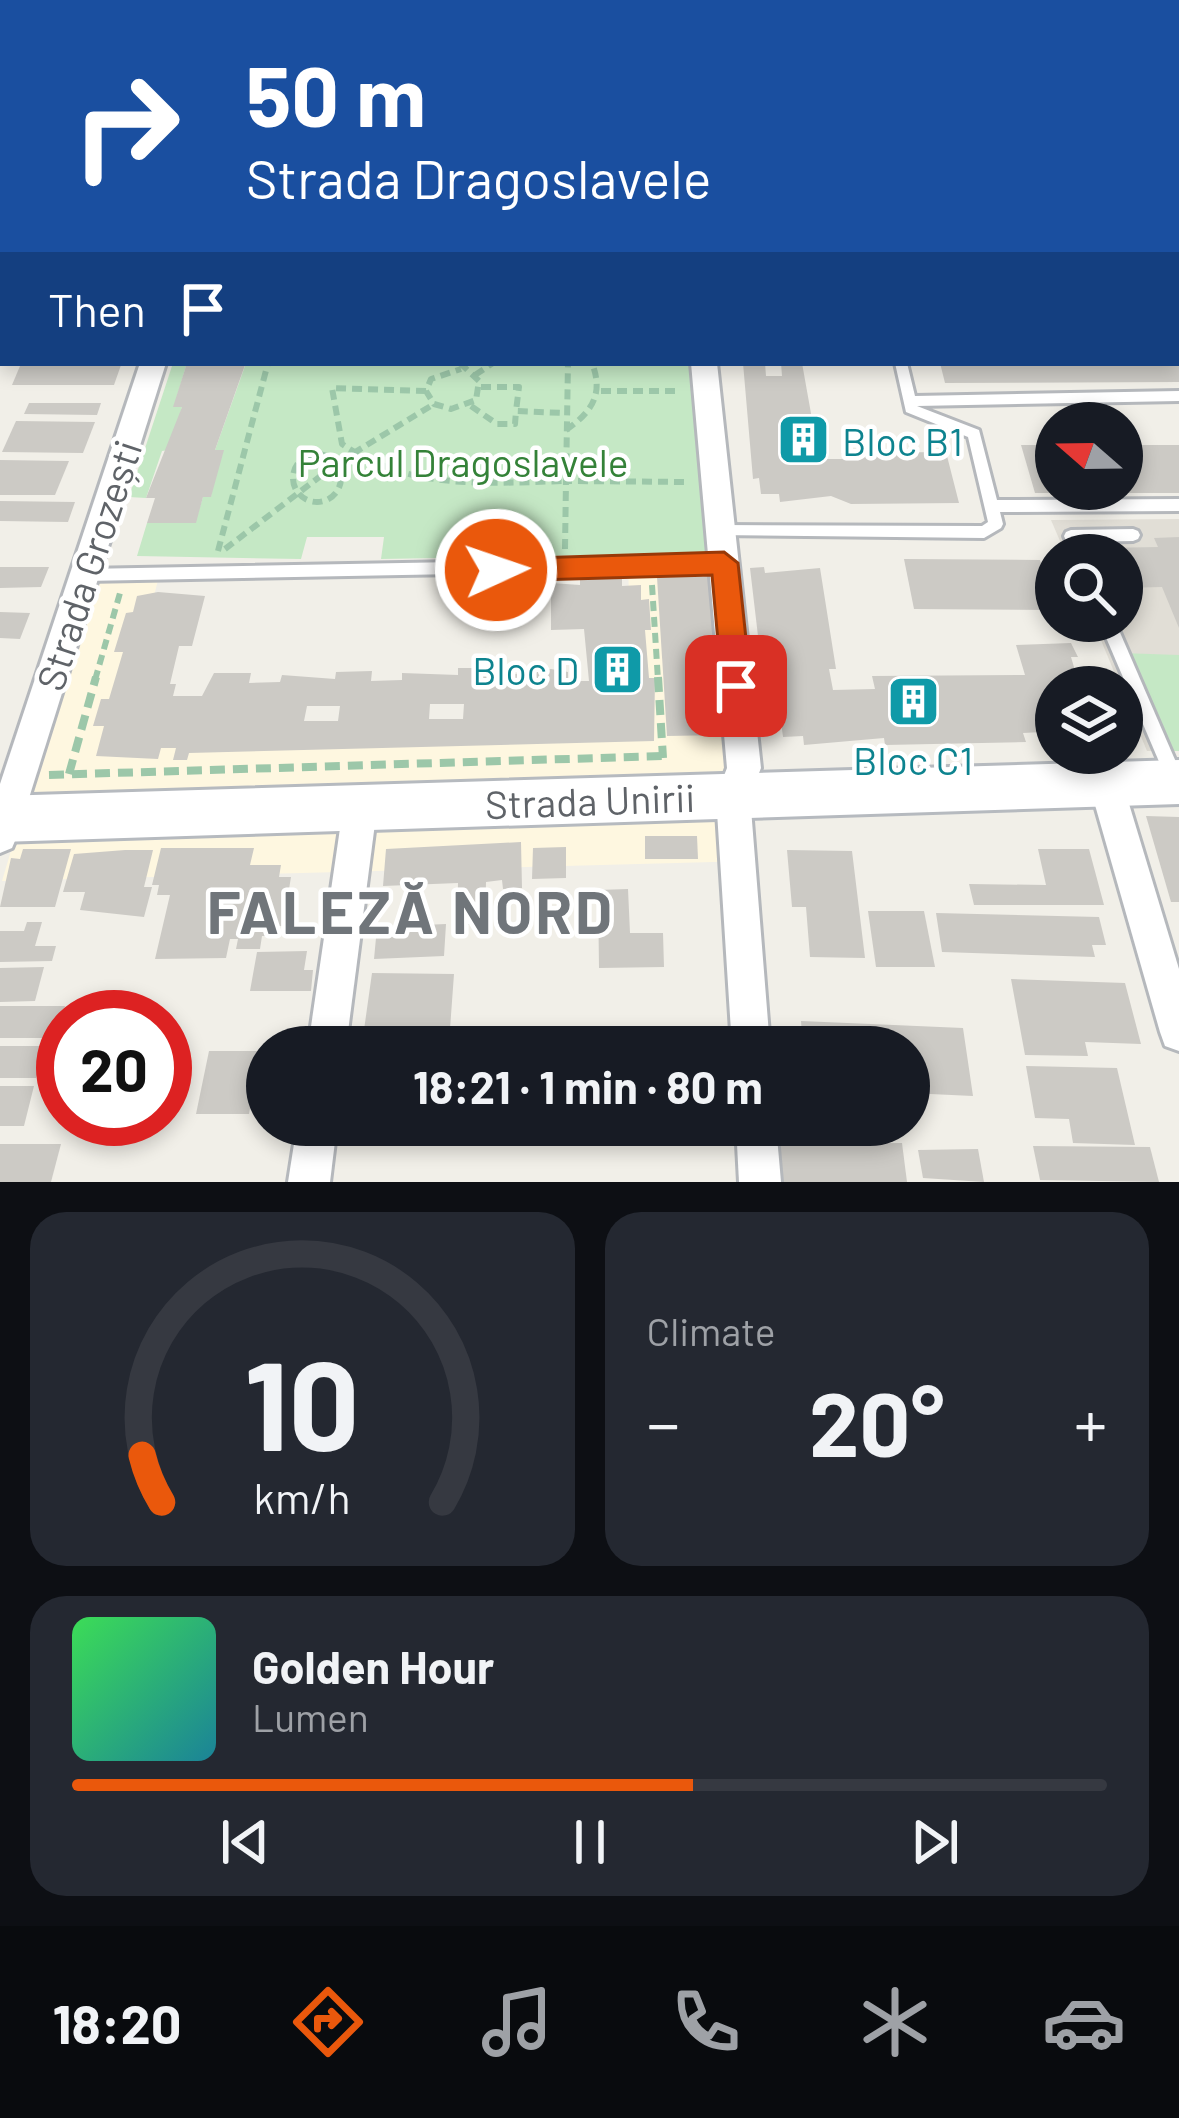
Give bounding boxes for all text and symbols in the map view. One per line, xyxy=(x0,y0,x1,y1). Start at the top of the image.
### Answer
text: 50 m xyxy=(246,43,426,144)
icon: right xyxy=(48,48,204,204)
text: Strada Dragoslavele xyxy=(246,145,711,210)
icon: arrive xyxy=(170,276,236,342)
text: Then xyxy=(48,282,146,336)
north arrow xyxy=(1035,402,1143,510)
map controls xyxy=(1035,402,1143,774)
building icon: Bloc B1 xyxy=(775,412,831,468)
place label: Bloc B1 xyxy=(842,417,963,464)
street label: Strada Grozești xyxy=(25,434,151,696)
park label: Parcul Dragoslavele xyxy=(298,438,628,485)
position arrow xyxy=(433,507,559,633)
button: search xyxy=(1035,534,1143,642)
pin xyxy=(685,635,787,737)
building icon: Bloc D xyxy=(590,641,646,697)
place label: Bloc D xyxy=(472,646,579,693)
icon: arrive xyxy=(703,653,769,719)
button: layers xyxy=(1035,666,1143,774)
building icon: Bloc C1 xyxy=(885,674,941,730)
place label: Bloc C1 xyxy=(853,736,973,783)
street label: Strada Unirii xyxy=(484,773,696,827)
district label: FALEZĂ NORD xyxy=(207,874,615,946)
speed limit sign: 20 xyxy=(36,990,192,1146)
text: 18:21 · 1 min · 80 m xyxy=(413,1059,763,1113)
text: Climate xyxy=(647,1307,776,1354)
text: 10 xyxy=(245,1326,360,1476)
text: 20° xyxy=(809,1367,945,1475)
text: − xyxy=(647,1382,680,1461)
text: + xyxy=(1074,1382,1107,1461)
text: km/h xyxy=(254,1471,351,1523)
text: Golden Hour xyxy=(252,1639,494,1693)
text: Lumen xyxy=(252,1693,369,1740)
icon: previous xyxy=(212,1809,278,1875)
icon: pause xyxy=(557,1809,623,1875)
icon: next xyxy=(902,1809,968,1875)
icon: directions xyxy=(286,1980,370,2064)
icon: music xyxy=(475,1980,559,2064)
icon: phone xyxy=(664,1980,748,2064)
icon: climate xyxy=(853,1980,937,2064)
icon: car xyxy=(1042,1980,1126,2064)
text: 18:20 xyxy=(52,1990,182,2055)

